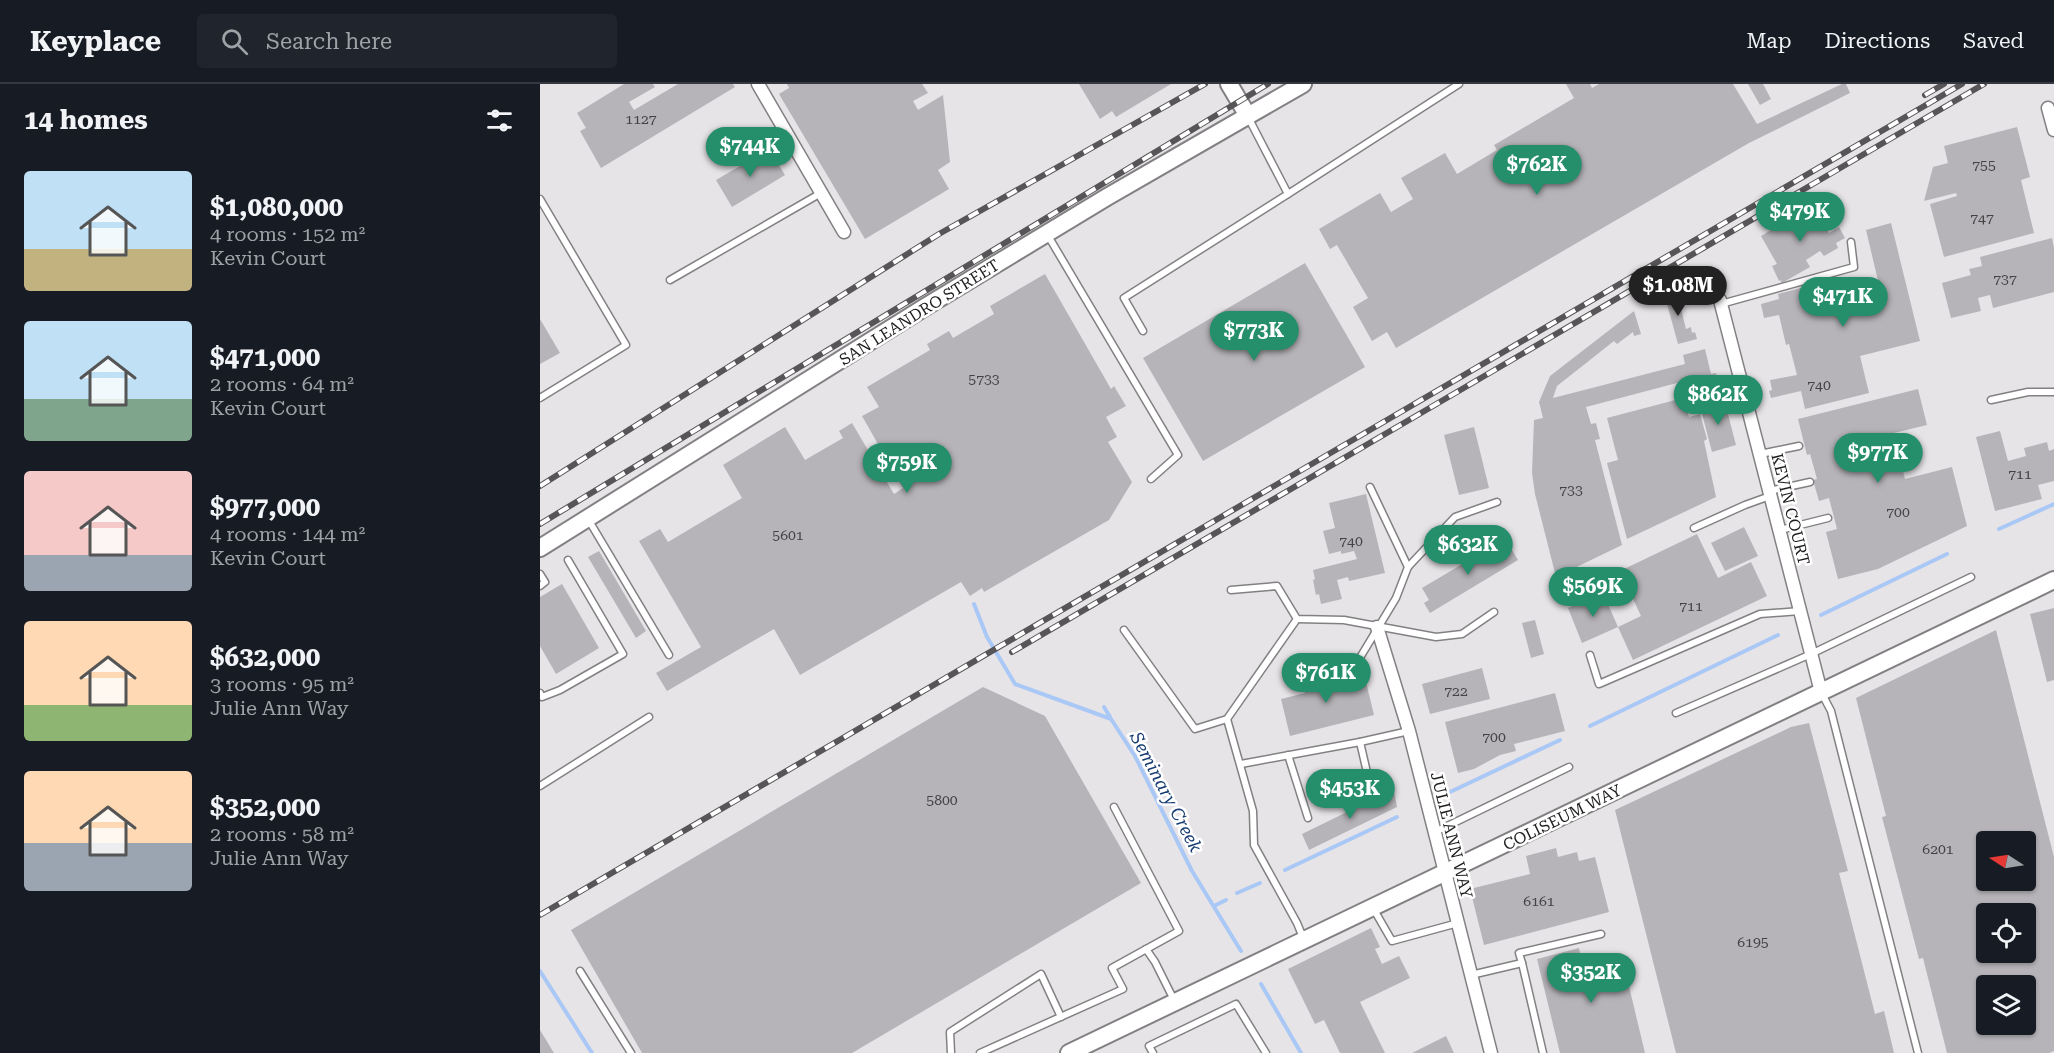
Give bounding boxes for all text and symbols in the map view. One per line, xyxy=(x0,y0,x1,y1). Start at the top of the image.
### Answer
search box xyxy=(197,14,617,68)
text: Keyplace xyxy=(30,25,161,58)
icon: search xyxy=(218,25,251,58)
text: Search here xyxy=(266,29,392,54)
text: Map xyxy=(1747,29,1791,53)
text: Directions xyxy=(1824,29,1930,53)
text: Saved xyxy=(1963,29,2024,53)
icon: filters xyxy=(483,104,516,137)
text: 14 homes xyxy=(24,105,148,135)
house number: 1127 xyxy=(625,111,657,127)
pin: $744K xyxy=(708,127,792,178)
text: $744K xyxy=(720,134,780,158)
pin: $762K xyxy=(1495,145,1579,196)
text: $762K xyxy=(1507,152,1567,176)
house number: 755 xyxy=(1972,157,1996,173)
text: $1,080,000 xyxy=(210,192,343,222)
pin: $479K xyxy=(1758,192,1842,243)
icon: home xyxy=(72,195,144,267)
text: $479K xyxy=(1770,199,1830,223)
house number: 747 xyxy=(1970,210,1994,226)
text: 4 rooms · 152 m² xyxy=(210,222,365,246)
text: Kevin Court xyxy=(210,246,326,270)
street label: SAN LEANDRO STREET xyxy=(836,255,1003,369)
pin: $1.08M xyxy=(1629,266,1727,317)
house number: 737 xyxy=(1993,271,2017,287)
text: $1.08M xyxy=(1643,273,1713,297)
pin: $471K xyxy=(1801,277,1885,328)
text: $471K xyxy=(1813,284,1873,308)
pin: $773K xyxy=(1212,311,1296,362)
text: $773K xyxy=(1224,318,1284,342)
text: $471,000 xyxy=(210,342,320,372)
icon: home xyxy=(72,345,144,417)
house number: 5733 xyxy=(968,371,1000,387)
text: 2 rooms · 64 m² xyxy=(210,372,354,396)
pin: $862K xyxy=(1676,375,1760,426)
house number: 740 xyxy=(1807,377,1831,393)
text: $862K xyxy=(1688,382,1748,406)
text: Kevin Court xyxy=(210,396,326,420)
pin: $977K xyxy=(1836,433,1920,484)
text: $977K xyxy=(1848,440,1908,464)
pin: $759K xyxy=(865,443,949,494)
text: $759K xyxy=(877,450,937,474)
street label: KEVIN COURT xyxy=(1767,451,1814,567)
house number: 711 xyxy=(2008,466,2032,482)
house number: 733 xyxy=(1559,482,1583,498)
text: $977,000 xyxy=(210,492,320,522)
icon: home xyxy=(72,495,144,567)
house number: 700 xyxy=(1886,504,1910,520)
text: 4 rooms · 144 m² xyxy=(210,522,365,546)
pin: $632K xyxy=(1426,525,1510,576)
house number: 5601 xyxy=(772,527,804,543)
text: $632K xyxy=(1438,532,1498,556)
house number: 740 xyxy=(1339,533,1363,549)
text: Kevin Court xyxy=(210,546,326,570)
pin: $569K xyxy=(1551,567,1635,618)
text: $569K xyxy=(1563,574,1623,598)
house number: 711 xyxy=(1679,598,1703,614)
text: $632,000 xyxy=(210,642,320,672)
icon: home xyxy=(72,645,144,717)
pin: $761K xyxy=(1284,653,1368,704)
text: $761K xyxy=(1296,660,1356,684)
text: 3 rooms · 95 m² xyxy=(210,672,354,696)
house number: 722 xyxy=(1444,683,1468,699)
text: Julie Ann Way xyxy=(210,696,349,720)
water label: Seminary Creek xyxy=(1125,727,1207,856)
house number: 700 xyxy=(1482,729,1506,745)
pin: $453K xyxy=(1308,769,1392,820)
street label: JULIE ANN WAY xyxy=(1427,770,1476,900)
text: $453K xyxy=(1320,776,1380,800)
street label: COLISEUM WAY xyxy=(1500,781,1625,854)
text: $352,000 xyxy=(210,792,320,822)
house number: 5800 xyxy=(926,792,958,808)
icon: home xyxy=(72,795,144,867)
text: 2 rooms · 58 m² xyxy=(210,822,354,846)
north arrow xyxy=(1976,831,2036,891)
map controls xyxy=(1976,831,2036,1035)
house number: 6201 xyxy=(1922,841,1954,857)
text: Julie Ann Way xyxy=(210,846,349,870)
house number: 6161 xyxy=(1523,893,1555,909)
button: locate xyxy=(1976,903,2036,963)
house number: 6195 xyxy=(1737,934,1769,950)
pin: $352K xyxy=(1549,953,1633,1004)
text: $352K xyxy=(1561,960,1621,984)
button: layers xyxy=(1976,975,2036,1035)

